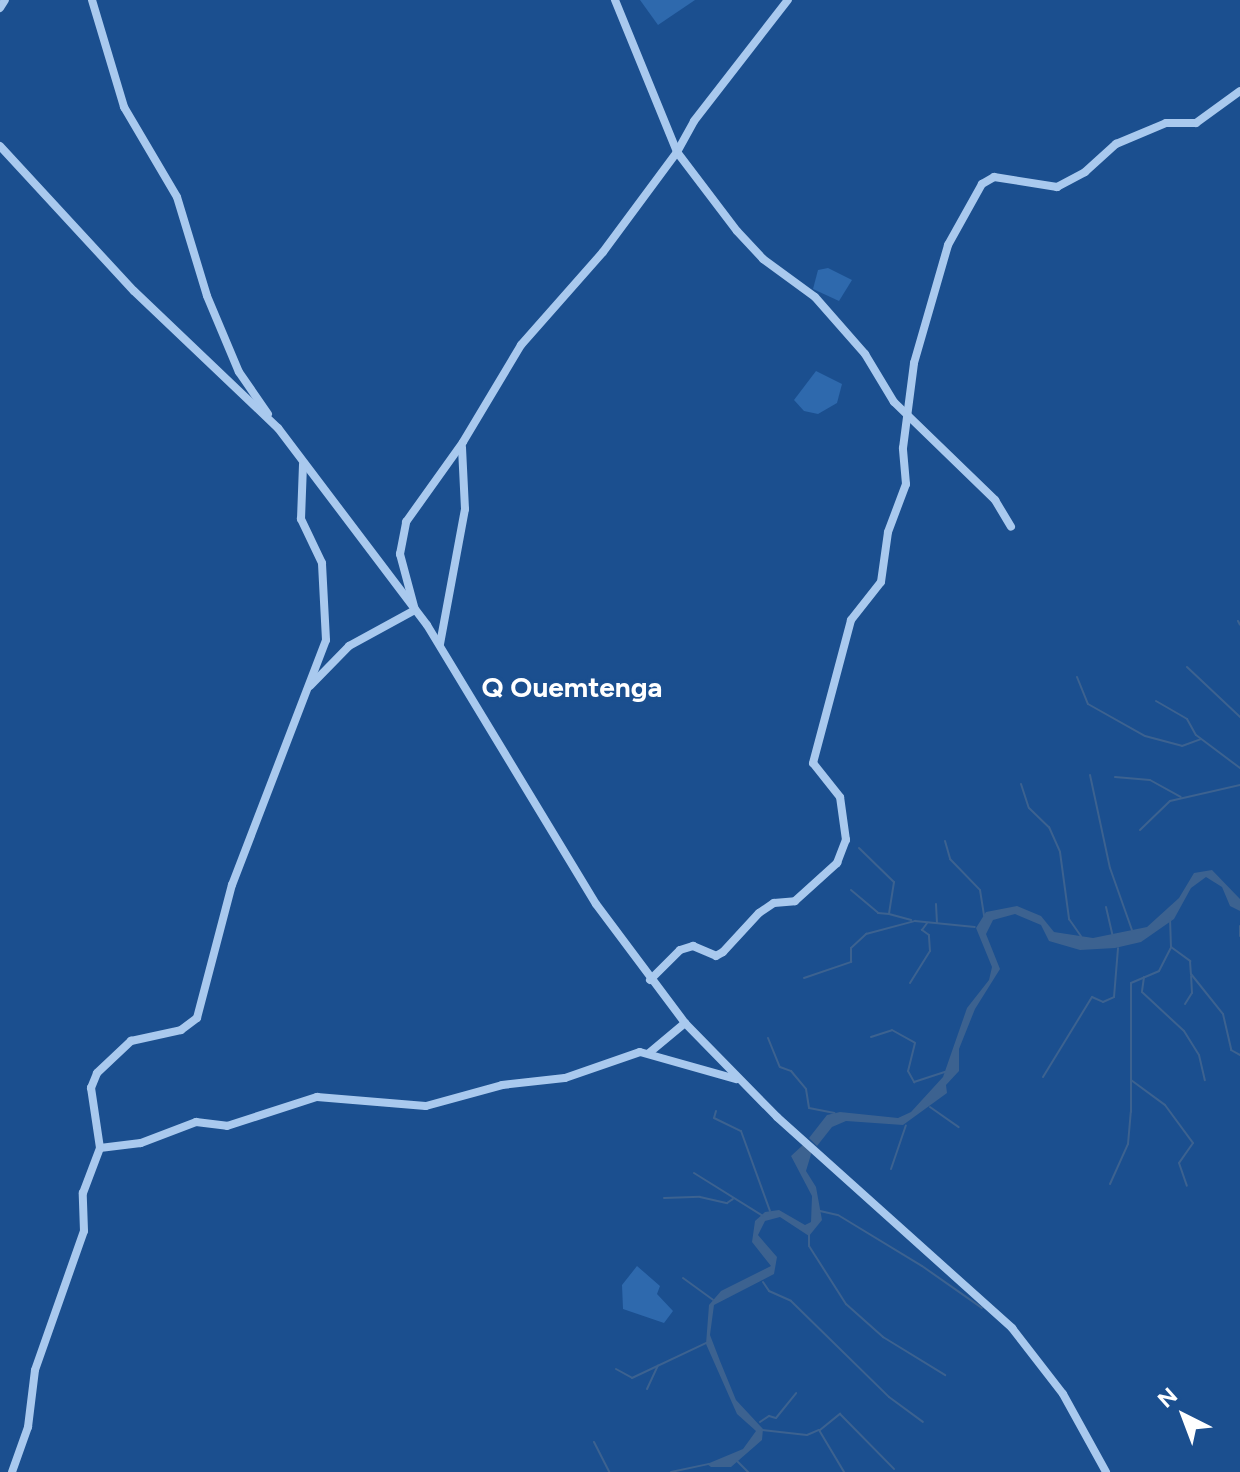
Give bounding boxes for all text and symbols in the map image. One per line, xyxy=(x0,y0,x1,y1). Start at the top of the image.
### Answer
district label: Q Ouemtenga xyxy=(482,670,662,704)
north arrow xyxy=(1144,1376,1224,1456)
text: N xyxy=(1152,1382,1183,1414)

